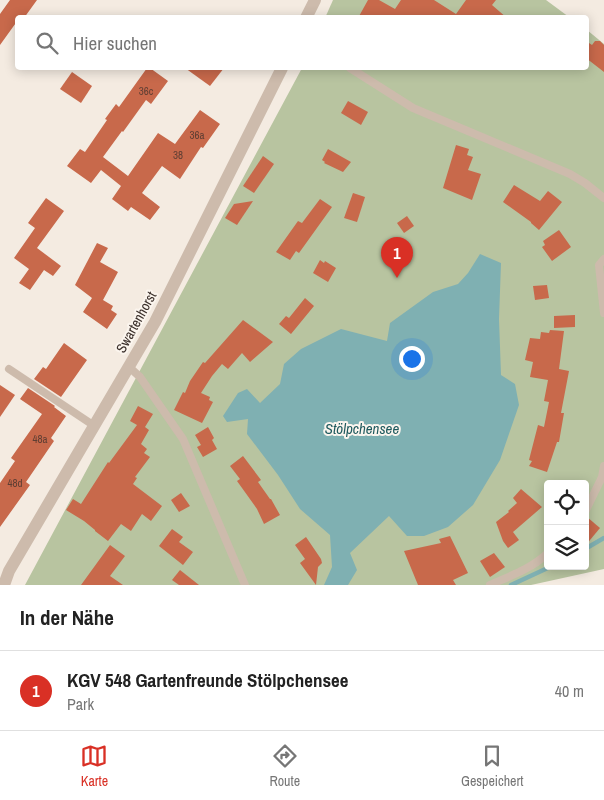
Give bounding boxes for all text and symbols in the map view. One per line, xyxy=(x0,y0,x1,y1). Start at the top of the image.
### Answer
search box xyxy=(15,15,589,70)
icon: search xyxy=(33,29,61,57)
text: Hier suchen xyxy=(73,30,157,56)
house number: 36c xyxy=(139,84,154,98)
house number: 36a xyxy=(189,128,205,142)
house number: 38 xyxy=(173,148,183,162)
pin: 1 xyxy=(381,237,413,278)
street label: Swartenhorst xyxy=(112,288,160,356)
your location xyxy=(399,346,425,372)
water label: Stölpchensee xyxy=(325,418,399,439)
house number: 48a xyxy=(32,432,48,446)
house number: 48d xyxy=(7,476,23,490)
map controls xyxy=(544,480,589,570)
button: locate xyxy=(544,480,589,525)
button: layers xyxy=(544,525,589,570)
text: In der Nähe xyxy=(20,603,114,632)
text: KGV 548 Gartenfreunde Stölpchensee xyxy=(67,667,348,693)
text: 1 xyxy=(32,680,40,702)
text: 40 m xyxy=(555,680,584,702)
text: Park xyxy=(67,693,94,715)
tab: Karte xyxy=(80,742,108,790)
tab: Route xyxy=(269,742,300,790)
tab: Gespeichert xyxy=(461,742,524,790)

